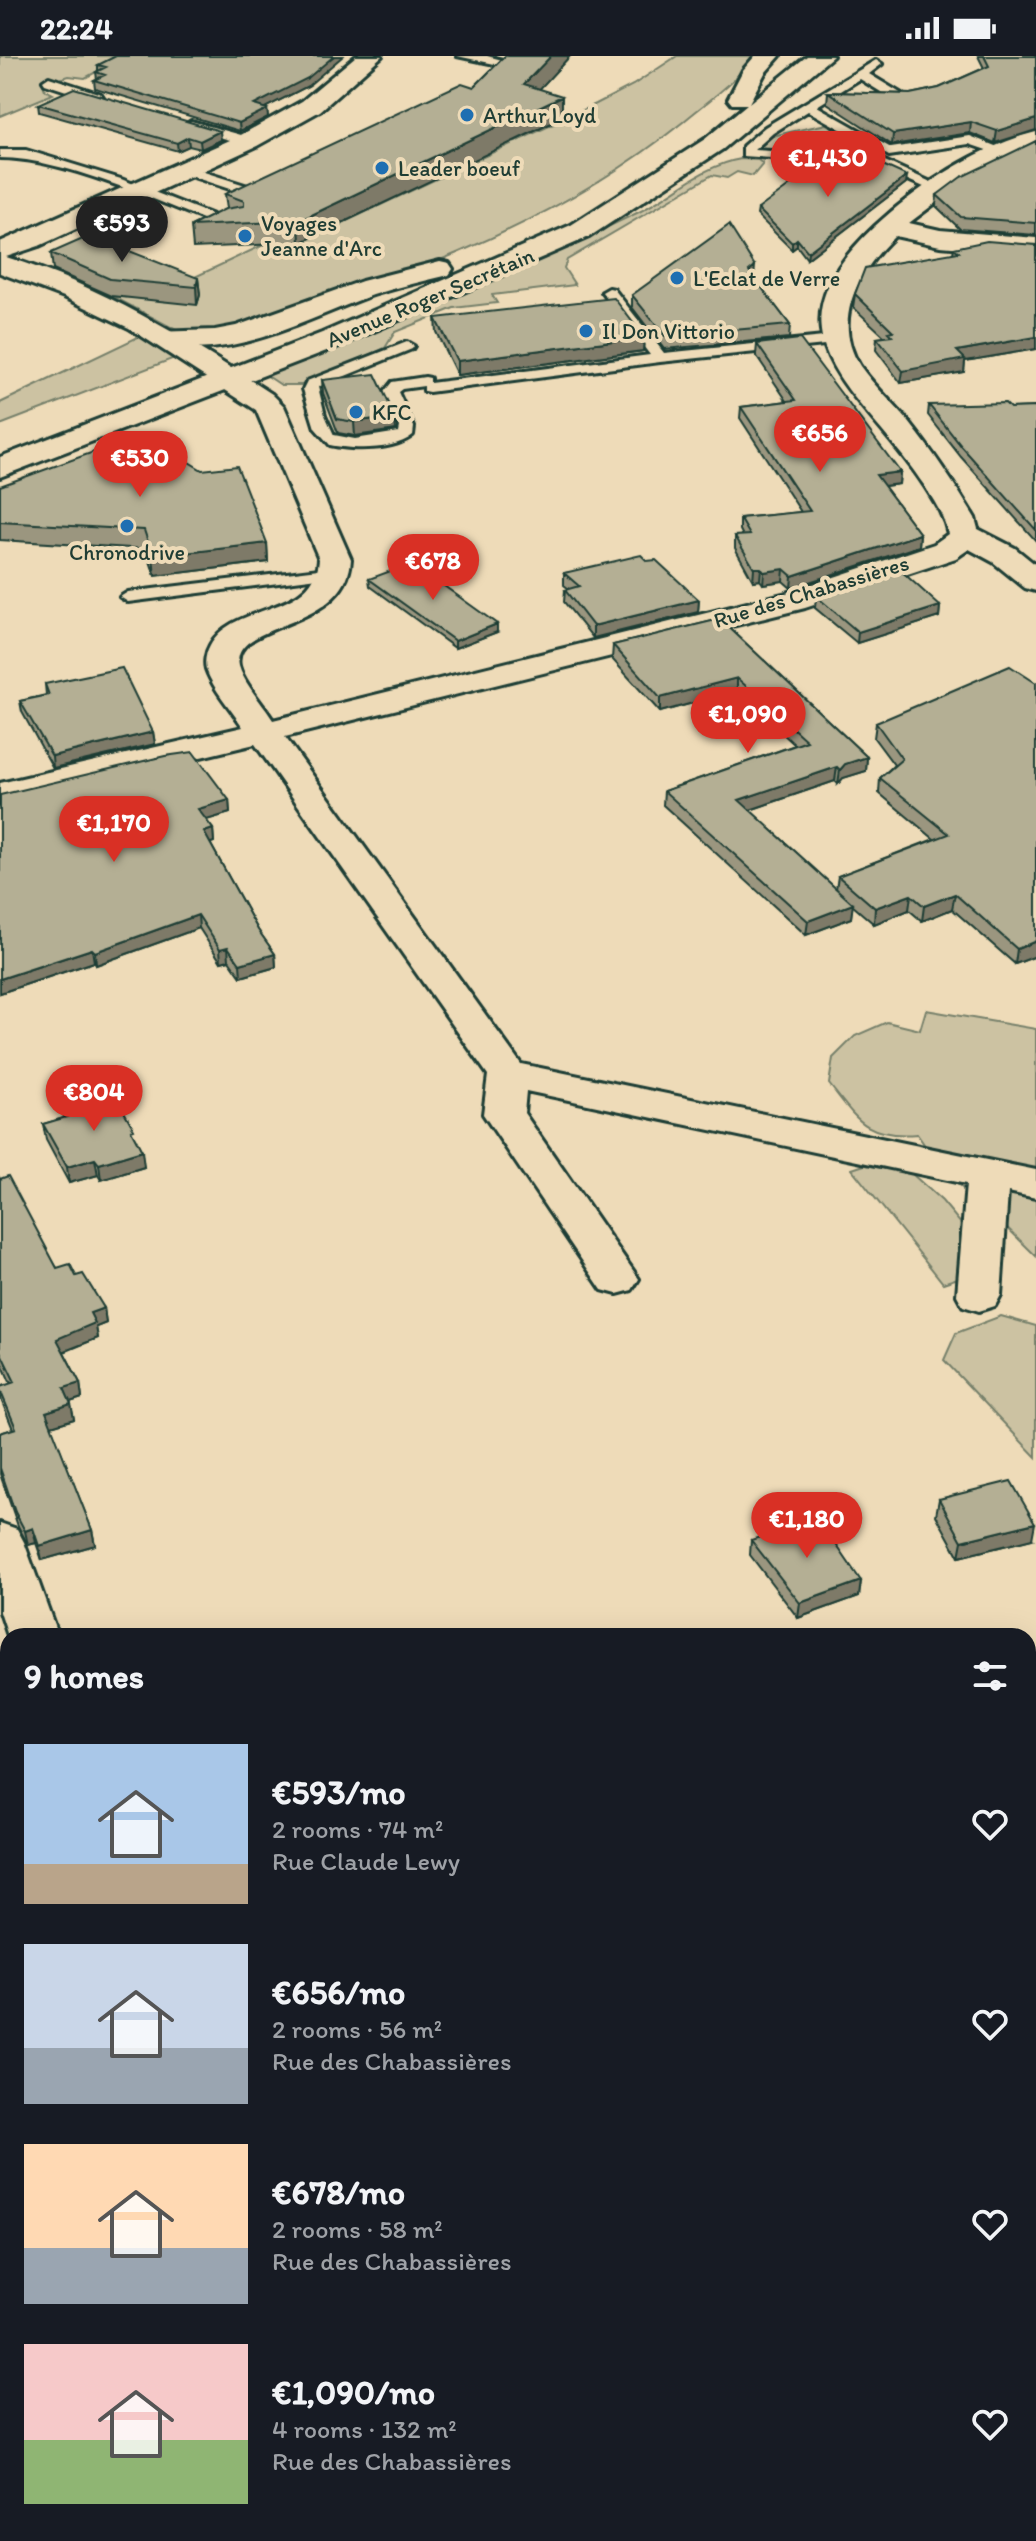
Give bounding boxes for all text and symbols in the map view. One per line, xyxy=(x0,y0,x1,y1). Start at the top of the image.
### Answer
text: 22:24 xyxy=(40,10,113,47)
place label: Arthur Loyd xyxy=(483,102,596,129)
marker: Arthur Loyd xyxy=(458,106,476,124)
pin: €1,430 xyxy=(763,131,893,199)
text: €1,430 xyxy=(789,141,867,173)
place label: Leader boeuf xyxy=(398,155,521,182)
marker: Leader boeuf xyxy=(373,159,391,177)
pin: €593 xyxy=(75,196,169,264)
text: €593 xyxy=(94,206,150,238)
place label: Voyages Jeanne d'Arc xyxy=(261,210,382,262)
marker: Voyages Jeanne d'Arc xyxy=(236,227,254,245)
street label: Avenue Roger Secrétain xyxy=(322,241,538,353)
place label: L'Eclat de Verre xyxy=(693,265,840,292)
marker: L'Eclat de Verre xyxy=(668,269,686,287)
place label: Il Don Vittorio xyxy=(602,318,735,345)
marker: Il Don Vittorio xyxy=(577,322,595,340)
place label: KFC xyxy=(372,399,412,426)
marker: KFC xyxy=(347,403,365,421)
pin: €656 xyxy=(773,406,867,474)
text: €656 xyxy=(792,416,848,448)
pin: €530 xyxy=(93,431,187,499)
text: €530 xyxy=(111,441,169,473)
marker: Chronodrive xyxy=(118,517,136,535)
pin: €678 xyxy=(386,534,480,602)
place label: Chronodrive xyxy=(69,539,185,566)
text: €678 xyxy=(405,544,461,576)
street label: Rue des Chabassières xyxy=(710,549,912,634)
pin: €1,090 xyxy=(683,687,813,755)
text: €1,090 xyxy=(709,697,787,729)
pin: €1,170 xyxy=(49,796,179,864)
text: €1,170 xyxy=(77,806,151,838)
pin: €804 xyxy=(47,1065,141,1133)
text: €804 xyxy=(64,1075,124,1107)
pin: €1,180 xyxy=(742,1492,872,1560)
text: €1,180 xyxy=(769,1502,845,1534)
icon: filters xyxy=(968,1654,1012,1698)
text: 9 homes xyxy=(24,1656,144,1697)
text: €593/mo xyxy=(272,1772,406,1813)
icon: home xyxy=(88,1776,184,1872)
icon: heart xyxy=(968,1802,1012,1846)
text: 2 rooms · 74 m² xyxy=(272,1813,443,1845)
text: Rue Claude Lewy xyxy=(272,1845,460,1877)
text: €656/mo xyxy=(272,1972,405,2013)
icon: home xyxy=(88,1976,184,2072)
icon: heart xyxy=(968,2002,1012,2046)
text: 2 rooms · 56 m² xyxy=(272,2013,442,2045)
text: Rue des Chabassières xyxy=(272,2045,512,2077)
text: €678/mo xyxy=(272,2172,405,2213)
icon: home xyxy=(88,2176,184,2272)
icon: heart xyxy=(968,2202,1012,2246)
text: 2 rooms · 58 m² xyxy=(272,2213,443,2245)
text: Rue des Chabassières xyxy=(272,2245,512,2277)
text: €1,090/mo xyxy=(272,2372,435,2413)
icon: home xyxy=(88,2376,184,2472)
icon: heart xyxy=(968,2402,1012,2446)
text: 4 rooms · 132 m² xyxy=(272,2413,457,2445)
text: Rue des Chabassières xyxy=(272,2445,512,2477)

